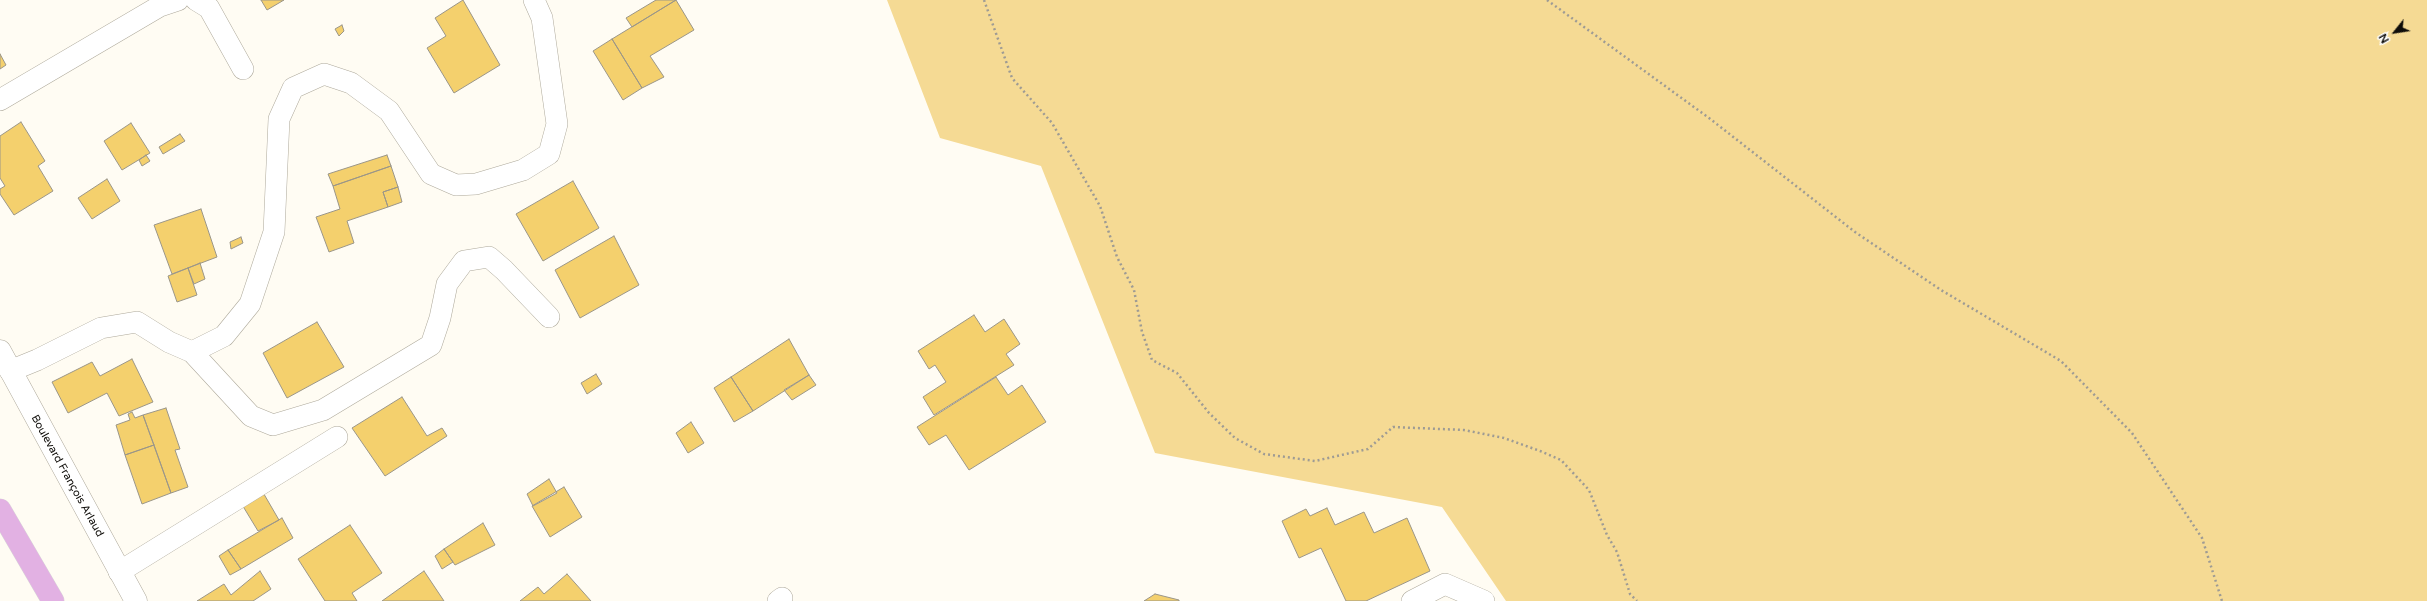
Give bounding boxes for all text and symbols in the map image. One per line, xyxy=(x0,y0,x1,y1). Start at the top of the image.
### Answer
north arrow xyxy=(2375,12,2415,52)
text: N xyxy=(2376,31,2392,45)
street label: Boulevard François Arlaud xyxy=(28,413,106,539)

